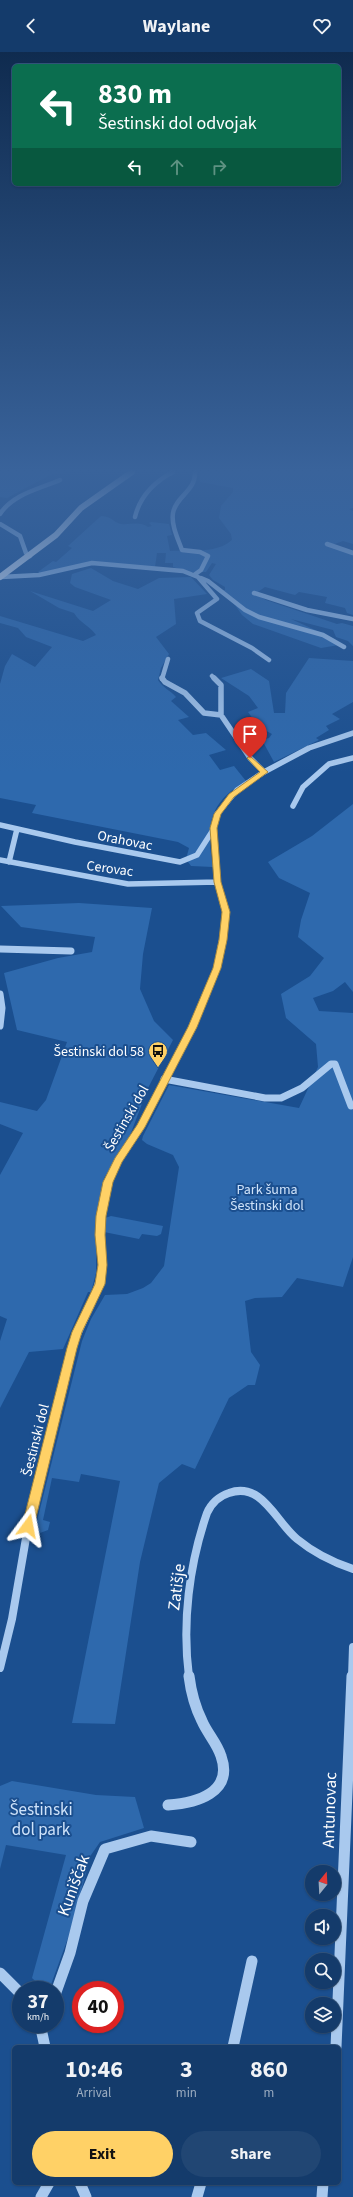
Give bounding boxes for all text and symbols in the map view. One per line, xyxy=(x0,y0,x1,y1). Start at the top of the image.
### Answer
text: Waylane xyxy=(143,14,210,39)
icon: back xyxy=(20,15,42,37)
icon: heart xyxy=(311,15,333,37)
text: 830 m xyxy=(98,74,172,114)
icon: left xyxy=(32,80,84,132)
text: Šestinski dol odvojak xyxy=(98,111,257,136)
icon: left xyxy=(124,156,146,178)
icon: ahead xyxy=(166,156,188,178)
icon: right xyxy=(208,156,230,178)
pin xyxy=(233,717,267,758)
icon: arrive xyxy=(239,723,261,745)
street label: Orahovac xyxy=(96,826,155,856)
street label: Cerovac xyxy=(85,856,135,882)
bus stop icon: Šestinski dol 58 xyxy=(147,1040,169,1068)
place label: Šestinski dol 58 xyxy=(53,1042,144,1062)
street label: Šestinski dol xyxy=(100,1081,154,1155)
park label: Park šuma Šestinski dol xyxy=(230,1180,304,1216)
street label: Šestinski dol xyxy=(17,1402,55,1478)
position arrow xyxy=(7,1505,49,1547)
street label: Zatišje xyxy=(162,1562,192,1612)
street label: Antunovac xyxy=(317,1771,343,1848)
park label: Šestinski dol park xyxy=(9,1798,73,1842)
street label: Kuniščak xyxy=(52,1851,96,1920)
north arrow xyxy=(305,1865,341,1901)
map controls xyxy=(305,1865,341,2033)
button: sound xyxy=(305,1909,341,1945)
button: search xyxy=(305,1953,341,1989)
speed limit sign: 40 xyxy=(72,1981,124,2033)
text: 37 xyxy=(27,1988,49,2016)
button: layers xyxy=(305,1997,341,2033)
text: km/h xyxy=(27,2010,49,2024)
text: 10:46 xyxy=(65,2052,123,2087)
text: 3 xyxy=(180,2052,193,2087)
text: 860 xyxy=(250,2052,288,2087)
text: Arrival xyxy=(76,2084,111,2102)
text: min xyxy=(176,2084,197,2102)
text: m xyxy=(264,2084,274,2102)
button: Exit xyxy=(32,2131,173,2177)
button: Share xyxy=(181,2131,321,2177)

